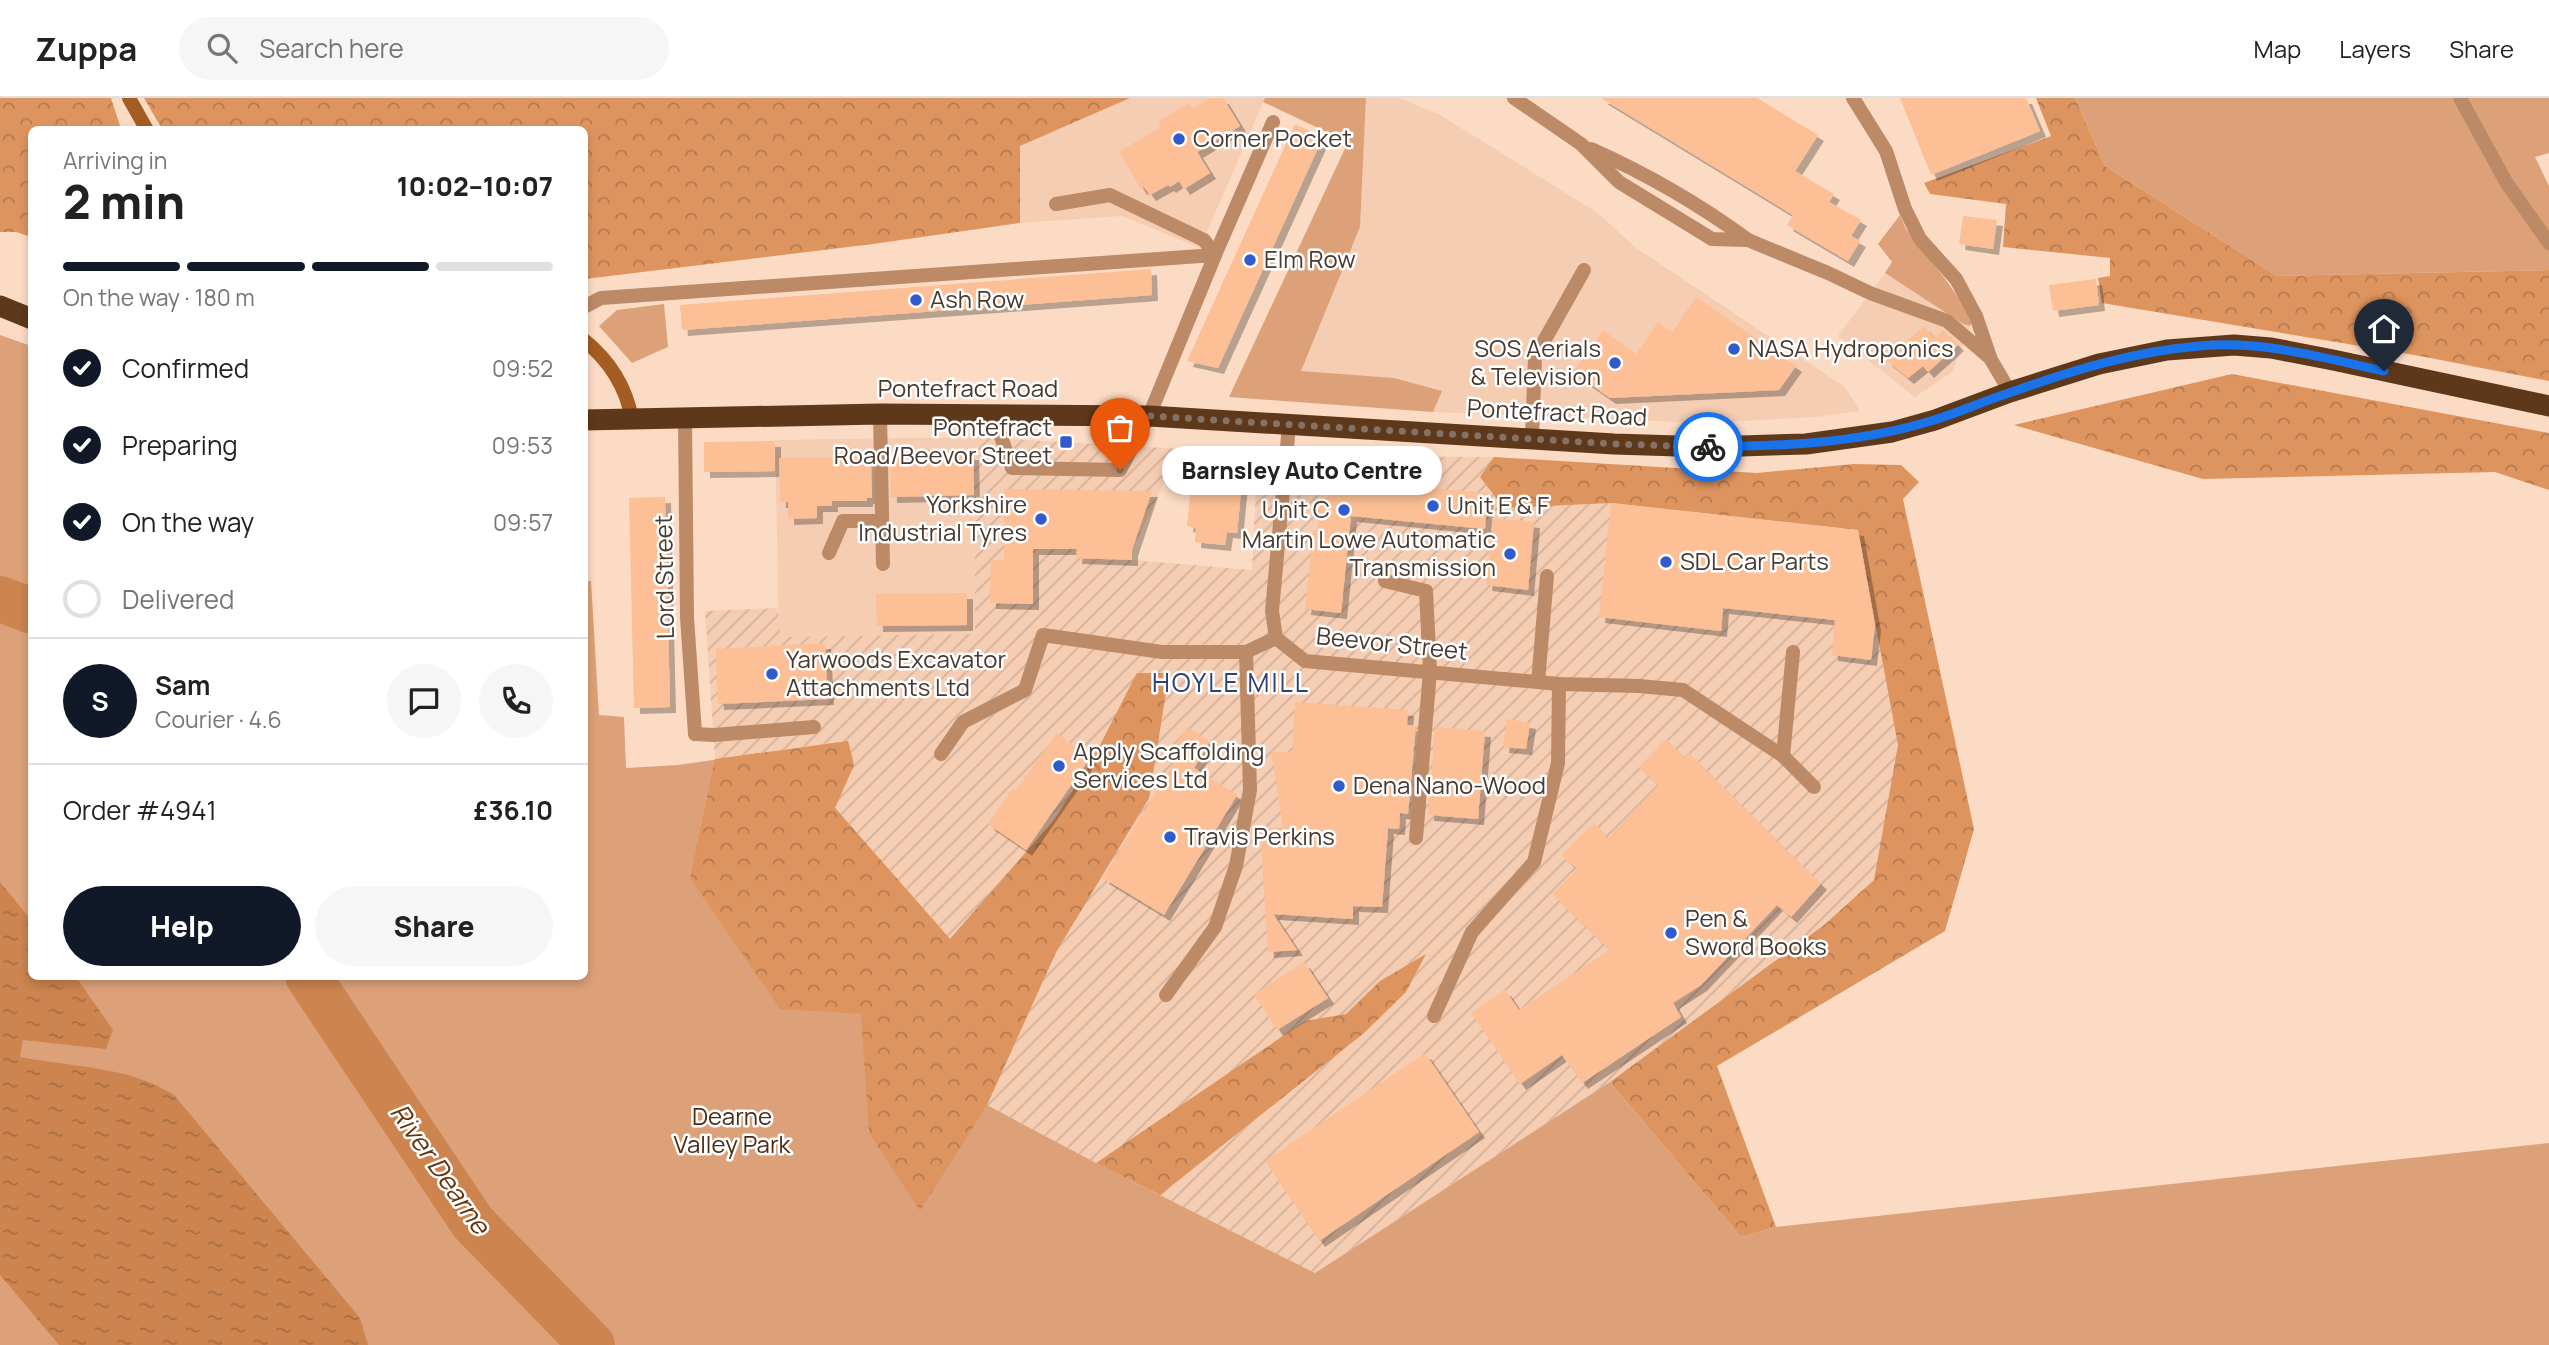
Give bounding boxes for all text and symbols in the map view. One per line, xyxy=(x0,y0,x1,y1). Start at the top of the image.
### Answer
search box xyxy=(179,17,669,80)
text: Zuppa xyxy=(35,26,137,71)
icon: search xyxy=(203,29,241,67)
text: Search here xyxy=(259,30,404,66)
text: Map xyxy=(2254,32,2301,65)
text: Layers xyxy=(2339,32,2411,65)
text: Share xyxy=(2449,32,2514,65)
place label: Corner Pocket xyxy=(1193,121,1352,154)
marker: Corner Pocket xyxy=(1171,131,1187,147)
text: Arriving in xyxy=(63,144,168,176)
text: 10:02–10:07 xyxy=(397,168,553,204)
text: 2 min xyxy=(63,170,185,233)
place label: Elm Row xyxy=(1264,242,1356,275)
marker: Elm Row xyxy=(1242,252,1258,268)
text: On the way · 180 m xyxy=(63,281,255,313)
place label: Ash Row xyxy=(930,282,1024,315)
marker: Ash Row xyxy=(908,292,924,308)
pin xyxy=(2354,299,2414,371)
icon: home xyxy=(2365,310,2403,348)
place label: SOS Aerials & Television xyxy=(1471,331,1601,392)
place label: NASA Hydroponics xyxy=(1748,331,1954,364)
marker: NASA Hydroponics xyxy=(1726,341,1742,357)
icon: check xyxy=(63,349,101,387)
text: Confirmed xyxy=(122,350,249,386)
text: 09:52 xyxy=(492,352,553,384)
marker: SOS Aerials & Television xyxy=(1607,355,1623,371)
street label: Pontefract Road xyxy=(878,371,1058,404)
street label: Pontefract Road xyxy=(1466,390,1648,433)
pin xyxy=(1090,398,1150,470)
icon: bag xyxy=(1101,409,1139,447)
place label: Pontefract Road/Beevor Street xyxy=(834,410,1052,471)
courier xyxy=(1673,412,1743,482)
icon: check xyxy=(63,426,101,464)
text: Preparing xyxy=(122,427,238,463)
icon: bike xyxy=(1689,428,1727,466)
text: 09:53 xyxy=(492,429,553,461)
marker: Pontefract Road/Beevor Street xyxy=(1058,434,1074,450)
callout: Barnsley Auto Centre xyxy=(1162,446,1442,494)
text: Barnsley Auto Centre xyxy=(1182,454,1422,486)
place label: Yorkshire Industrial Tyres xyxy=(858,487,1027,548)
place label: Unit E & F xyxy=(1447,488,1549,521)
place label: Unit C xyxy=(1262,492,1330,525)
marker: Unit E & F xyxy=(1425,498,1441,514)
marker: Unit C xyxy=(1336,502,1352,518)
icon: check xyxy=(63,503,101,541)
text: On the way xyxy=(122,504,254,540)
text: 09:57 xyxy=(493,506,553,538)
marker: Yorkshire Industrial Tyres xyxy=(1033,511,1049,527)
street label: Lord Street xyxy=(646,515,681,639)
place label: Martin Lowe Automatic Transmission xyxy=(1242,522,1496,583)
place label: SDL Car Parts xyxy=(1680,544,1829,577)
marker: Martin Lowe Automatic Transmission xyxy=(1502,546,1518,562)
marker: SDL Car Parts xyxy=(1658,554,1674,570)
text: Delivered xyxy=(122,581,234,617)
street label: Beevor Street xyxy=(1315,618,1470,667)
place label: Yarwoods Excavator Attachments Ltd xyxy=(786,642,1006,703)
button: chat xyxy=(387,664,461,738)
button: phone xyxy=(479,664,553,738)
district label: HOYLE MILL xyxy=(1152,664,1310,700)
marker: Yarwoods Excavator Attachments Ltd xyxy=(764,666,780,682)
text: Sam xyxy=(155,667,210,703)
text: S xyxy=(91,683,109,719)
text: Courier · 4.6 xyxy=(155,703,282,735)
place label: Apply Scaffolding Services Ltd xyxy=(1073,734,1265,795)
marker: Apply Scaffolding Services Ltd xyxy=(1051,758,1067,774)
place label: Dena Nano-Wood xyxy=(1353,768,1546,801)
marker: Dena Nano-Wood xyxy=(1331,778,1347,794)
text: Order #4941 xyxy=(63,792,217,828)
text: £36.10 xyxy=(474,792,553,828)
place label: Travis Perkins xyxy=(1184,819,1335,852)
marker: Travis Perkins xyxy=(1162,829,1178,845)
button: Help xyxy=(63,886,301,966)
button: Share xyxy=(315,886,553,966)
place label: Pen & Sword Books xyxy=(1685,901,1827,962)
marker: Pen & Sword Books xyxy=(1663,925,1679,941)
water label: River Dearne xyxy=(383,1096,500,1242)
park label: Dearne Valley Park xyxy=(673,1099,792,1160)

